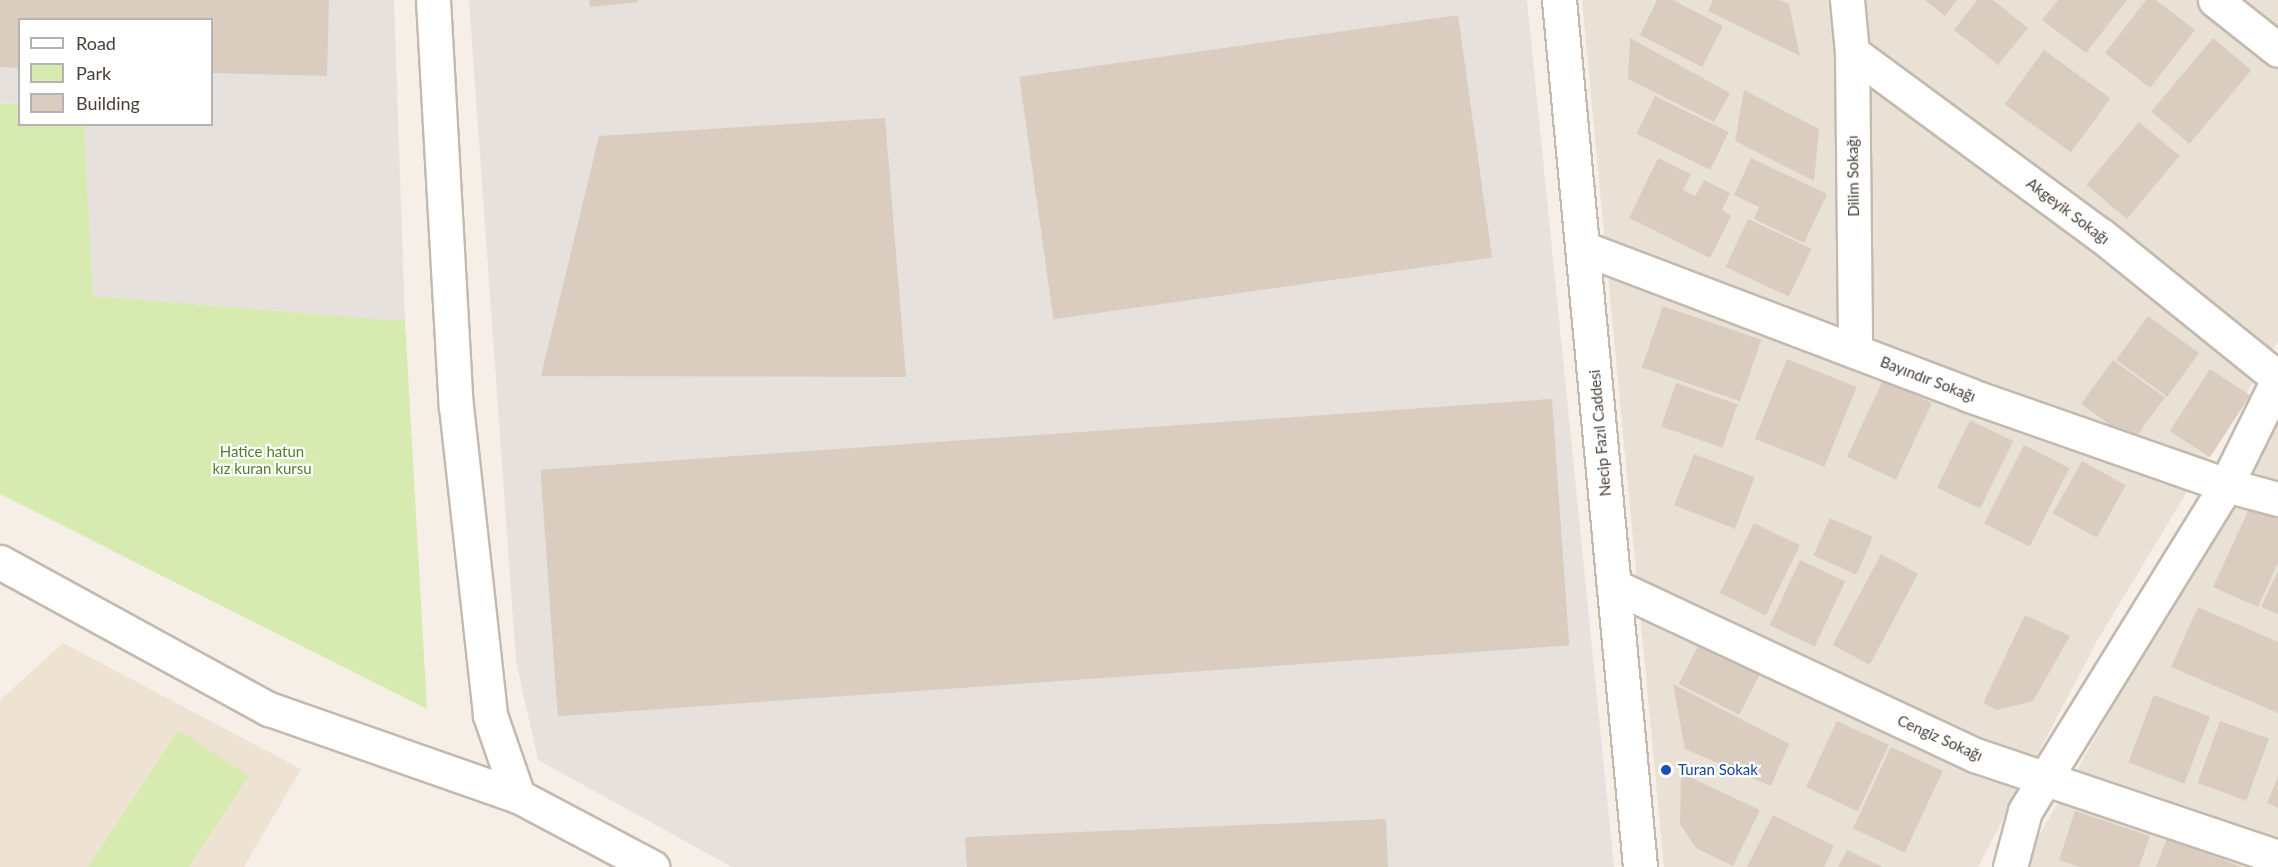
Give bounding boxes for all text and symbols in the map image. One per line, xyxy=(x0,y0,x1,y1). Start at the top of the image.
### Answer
legend xyxy=(18,18,213,126)
text: Road xyxy=(76,32,116,54)
text: Park xyxy=(76,62,111,84)
text: Building xyxy=(76,92,140,114)
street label: Dilim Sokağı xyxy=(1843,135,1863,217)
street label: Akgeyik Sokağı xyxy=(2023,174,2113,248)
street label: Bayındır Sokağı xyxy=(1878,353,1978,405)
street label: Necip Fazıl Caddesi xyxy=(1585,369,1615,497)
park label: Hatice hatun kız kuran kursu xyxy=(212,442,312,477)
street label: Cengiz Sokağı xyxy=(1895,711,1985,765)
place label: Turan Sokak xyxy=(1678,761,1758,779)
marker: Turan Sokak xyxy=(1659,763,1673,777)

